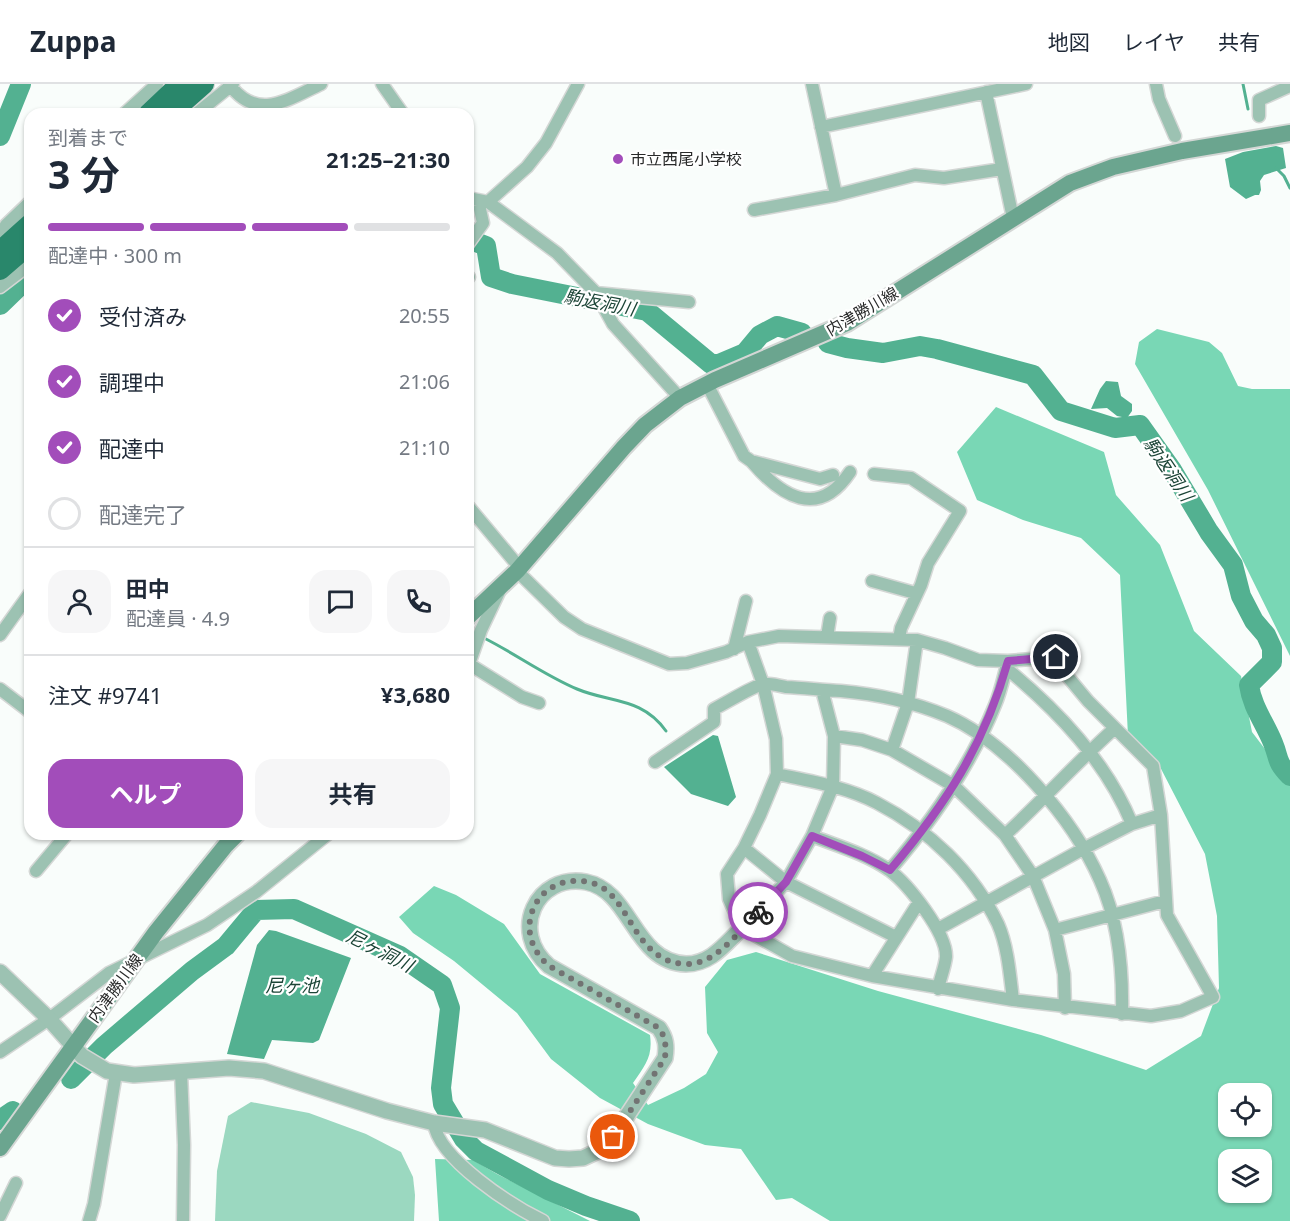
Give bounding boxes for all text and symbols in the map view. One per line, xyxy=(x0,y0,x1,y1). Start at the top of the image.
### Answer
text: Zuppa xyxy=(30,22,117,60)
text: 地図 xyxy=(1048,28,1090,56)
text: レイヤ xyxy=(1123,28,1185,56)
text: 共有 xyxy=(1218,28,1260,56)
text: 到着まで xyxy=(48,124,128,151)
text: 21:25–21:30 xyxy=(326,144,450,174)
text: 3 分 xyxy=(48,147,119,200)
place label: 市立西尾小学校 xyxy=(630,148,742,170)
marker: 市立西尾小学校 xyxy=(611,152,625,166)
text: 配達中 · 300 m xyxy=(48,242,182,269)
street label: 内津勝川線 xyxy=(822,281,902,341)
water label: 駒返洞川 xyxy=(562,283,640,321)
icon: check xyxy=(48,299,81,332)
text: 受付済み xyxy=(99,301,187,331)
text: 20:55 xyxy=(399,302,450,329)
icon: check xyxy=(48,365,81,398)
text: 調理中 xyxy=(99,367,165,397)
text: 21:06 xyxy=(399,368,450,395)
icon: check xyxy=(48,431,81,464)
water label: 駒返洞川 xyxy=(1139,432,1200,507)
text: 配達中 xyxy=(99,433,165,463)
text: 21:10 xyxy=(399,434,450,461)
text: 配達完了 xyxy=(99,499,187,529)
button: person xyxy=(48,570,111,633)
button: chat xyxy=(309,570,372,633)
button: phone xyxy=(387,570,450,633)
text: 田中 xyxy=(126,573,170,603)
text: 配達員 · 4.9 xyxy=(126,605,230,632)
pin xyxy=(1030,631,1081,682)
icon: home xyxy=(1039,640,1072,673)
text: ¥3,680 xyxy=(381,679,450,709)
text: 注文 #9741 xyxy=(48,680,162,710)
button: ヘルプ xyxy=(48,759,243,828)
button: 共有 xyxy=(255,759,450,828)
courier xyxy=(728,882,788,942)
icon: bike xyxy=(742,896,775,929)
water label: 尼ヶ洞川 xyxy=(342,923,419,978)
street label: 内津勝川線 xyxy=(83,949,147,1027)
water label: 尼ヶ池 xyxy=(265,973,321,997)
map controls xyxy=(1218,1083,1272,1203)
button: locate xyxy=(1218,1083,1272,1137)
pin xyxy=(587,1111,638,1162)
icon: bag xyxy=(596,1120,629,1153)
button: layers xyxy=(1218,1149,1272,1203)

